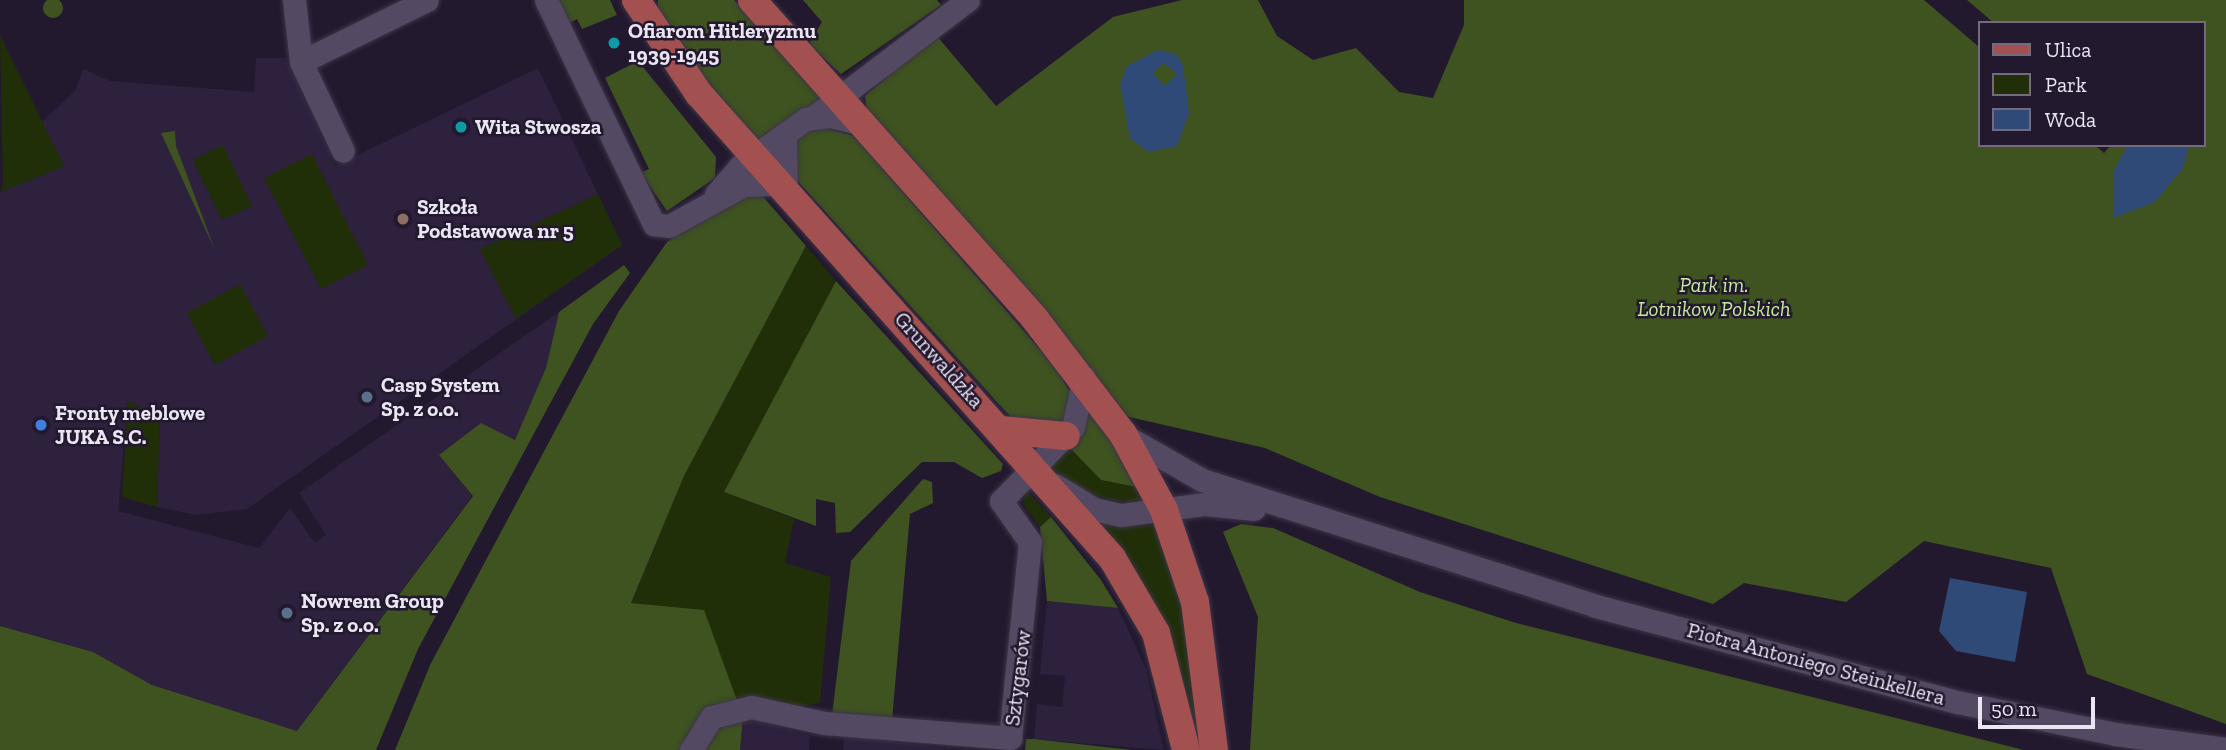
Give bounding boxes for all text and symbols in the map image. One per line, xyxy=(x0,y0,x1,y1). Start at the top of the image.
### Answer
place label: Ofiarom Hitleryzmu 1939-1945 xyxy=(628,18,816,68)
legend xyxy=(1978,21,2205,147)
marker: Ofiarom Hitleryzmu 1939-1945 xyxy=(606,35,622,51)
text: Ulica xyxy=(2045,37,2091,62)
text: Park xyxy=(2045,72,2087,97)
text: Woda xyxy=(2045,107,2096,132)
place label: Wita Stwosza xyxy=(475,114,601,140)
marker: Wita Stwosza xyxy=(453,119,469,135)
place label: Szkoła Podstawowa nr 5 xyxy=(417,194,574,244)
marker: Szkoła Podstawowa nr 5 xyxy=(395,211,411,227)
park label: Park im. Lotnikow Polskich xyxy=(1637,272,1791,322)
street label: Grunwaldzka xyxy=(889,307,989,413)
place label: Casp System Sp. z o.o. xyxy=(381,372,500,422)
marker: Casp System Sp. z o.o. xyxy=(359,389,375,405)
place label: Fronty meblowe JUKA S.C. xyxy=(55,400,206,450)
marker: Fronty meblowe JUKA S.C. xyxy=(33,417,49,433)
place label: Nowrem Group Sp. z o.o. xyxy=(301,588,444,638)
marker: Nowrem Group Sp. z o.o. xyxy=(279,605,295,621)
street label: Piotra Antoniego Steinkellera xyxy=(1684,617,1948,711)
street label: Sztygarów xyxy=(1000,629,1036,727)
scale bar xyxy=(1981,684,2098,728)
text: 50 m xyxy=(1991,696,2037,721)

